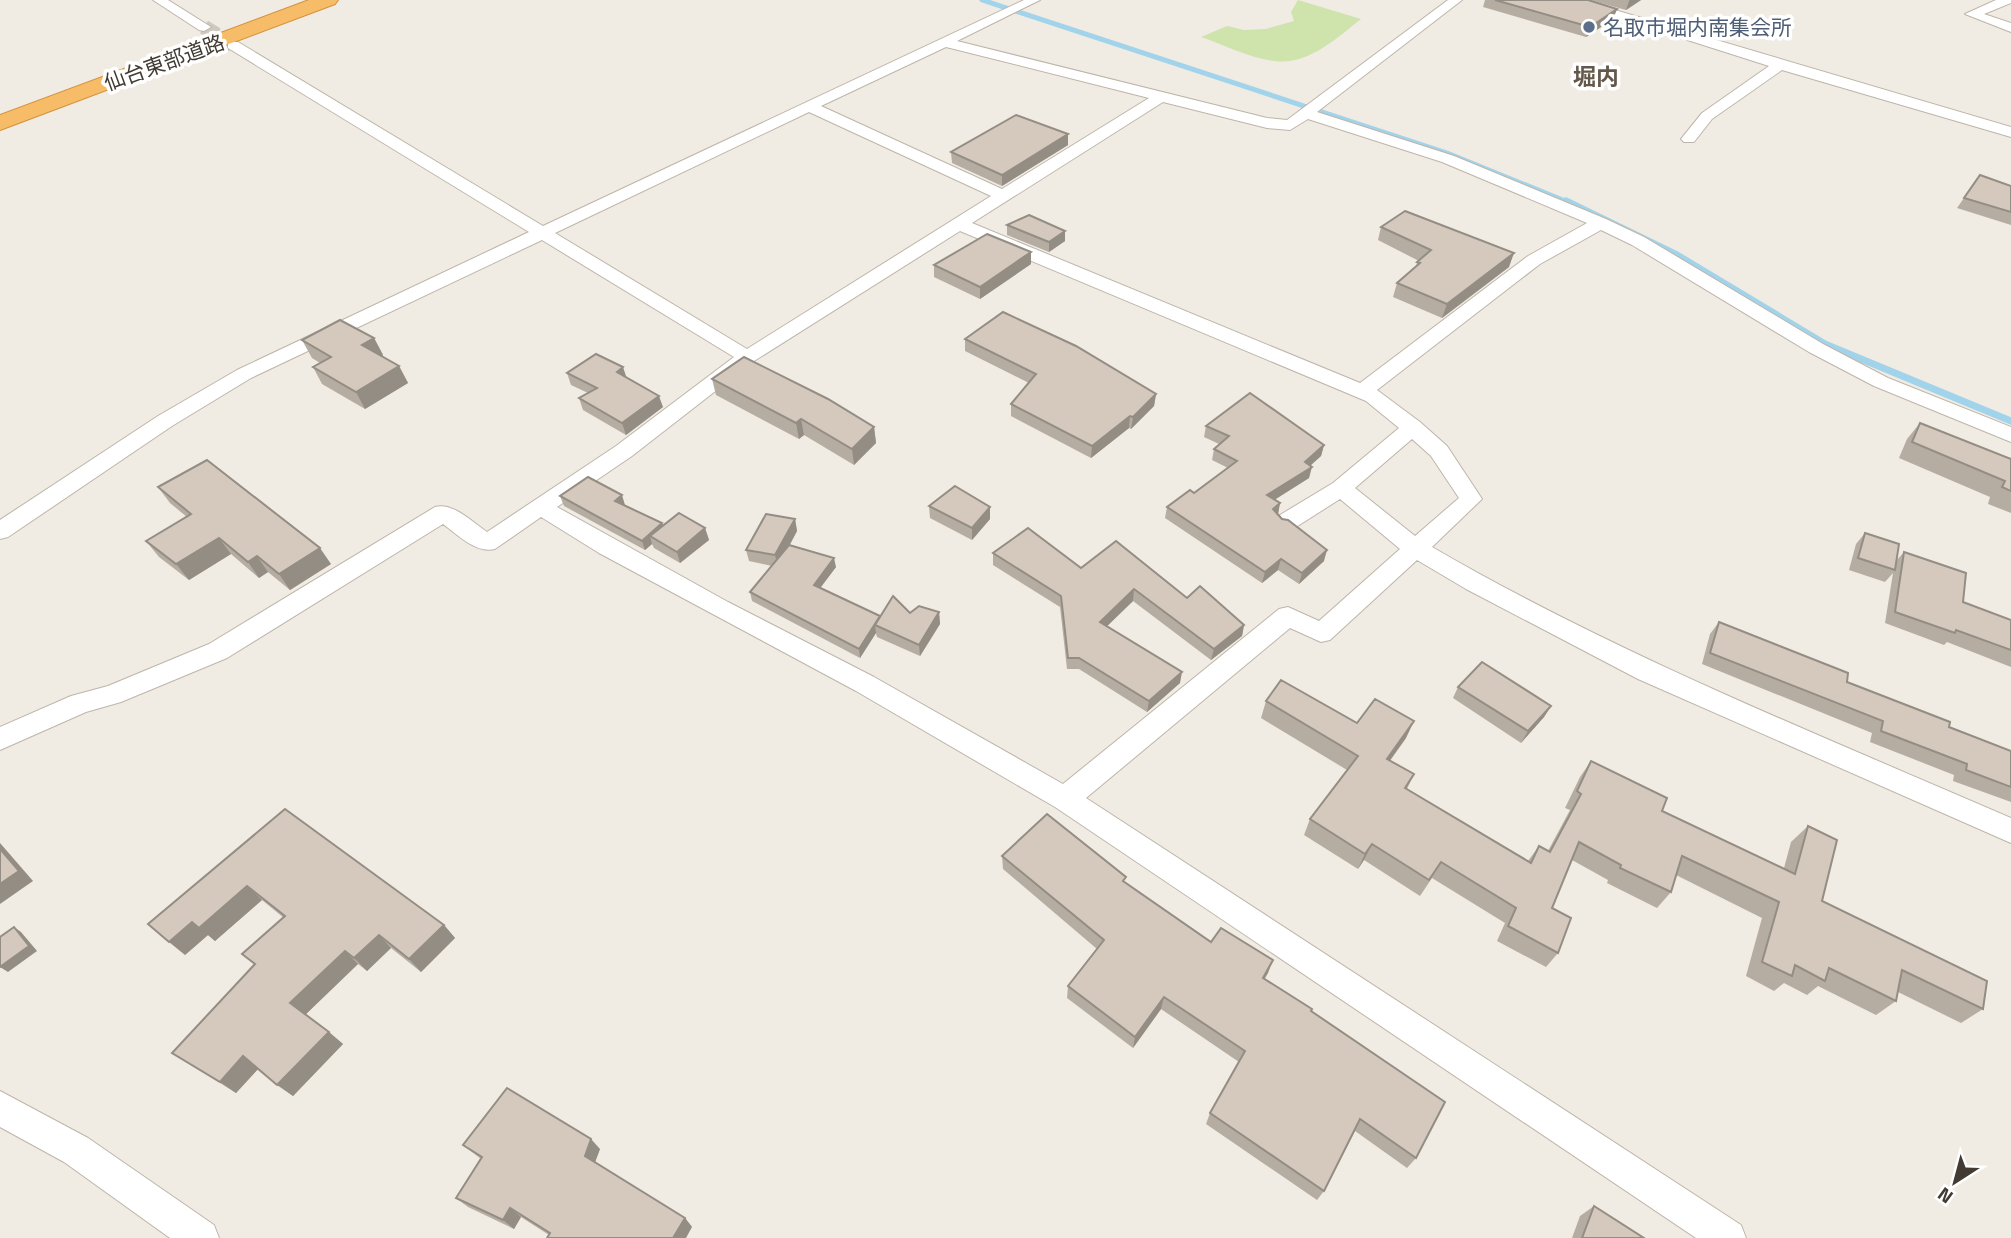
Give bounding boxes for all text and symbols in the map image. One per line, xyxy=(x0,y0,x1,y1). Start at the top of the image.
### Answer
place label: 名取市堀内南集会所 xyxy=(1603,11,1792,43)
marker: 名取市堀内南集会所 xyxy=(1581,19,1597,35)
street label: 仙台東部道路 xyxy=(99,25,229,99)
district label: 堀内 xyxy=(1573,59,1619,94)
north arrow xyxy=(1920,1147,1990,1217)
text: N xyxy=(1931,1181,1959,1212)

